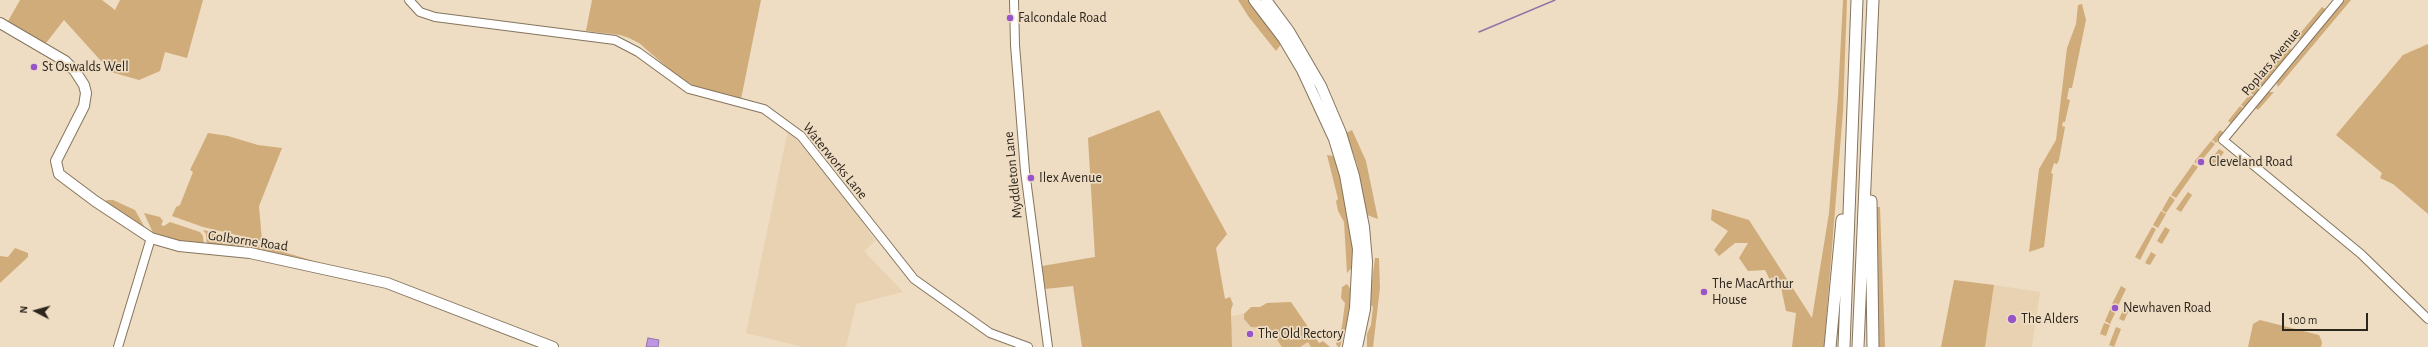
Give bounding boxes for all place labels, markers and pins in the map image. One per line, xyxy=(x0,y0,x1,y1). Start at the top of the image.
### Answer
place label: Falcondale Road xyxy=(1018,10,1107,26)
marker: Falcondale Road xyxy=(1005,13,1015,23)
place label: St Oswalds Well xyxy=(42,59,129,75)
marker: St Oswalds Well xyxy=(29,62,39,72)
place label: Cleveland Road xyxy=(2209,154,2293,170)
marker: Cleveland Road xyxy=(2196,157,2206,167)
place label: Ilex Avenue xyxy=(1039,170,1102,186)
marker: Ilex Avenue xyxy=(1026,173,1036,183)
place label: The MacArthur House xyxy=(1712,276,1793,308)
marker: The MacArthur House xyxy=(1699,287,1709,297)
place label: Newhaven Road xyxy=(2123,300,2211,316)
marker: Newhaven Road xyxy=(2110,303,2120,313)
place label: The Alders xyxy=(2021,311,2079,327)
marker: The Alders xyxy=(2006,313,2018,325)
place label: The Old Rectory xyxy=(1258,326,1343,342)
marker: The Old Rectory xyxy=(1245,329,1255,339)

